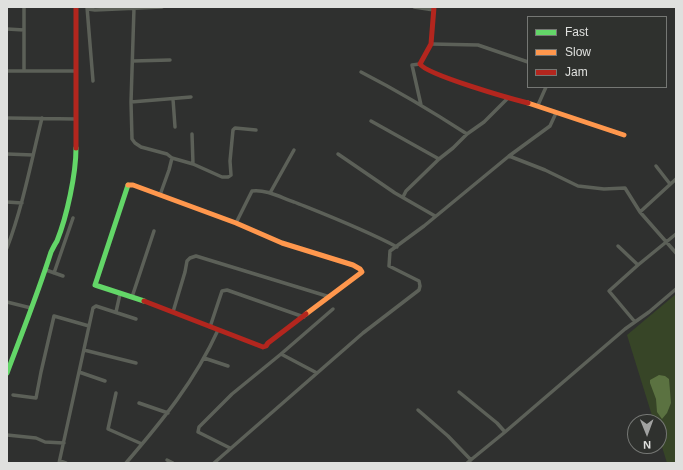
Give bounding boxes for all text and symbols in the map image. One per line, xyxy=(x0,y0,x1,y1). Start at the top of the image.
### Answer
legend xyxy=(527,16,667,88)
text: Fast xyxy=(565,25,588,39)
text: Slow xyxy=(565,45,591,59)
text: Jam xyxy=(565,65,588,79)
north arrow xyxy=(627,414,667,454)
text: N xyxy=(643,439,651,451)

